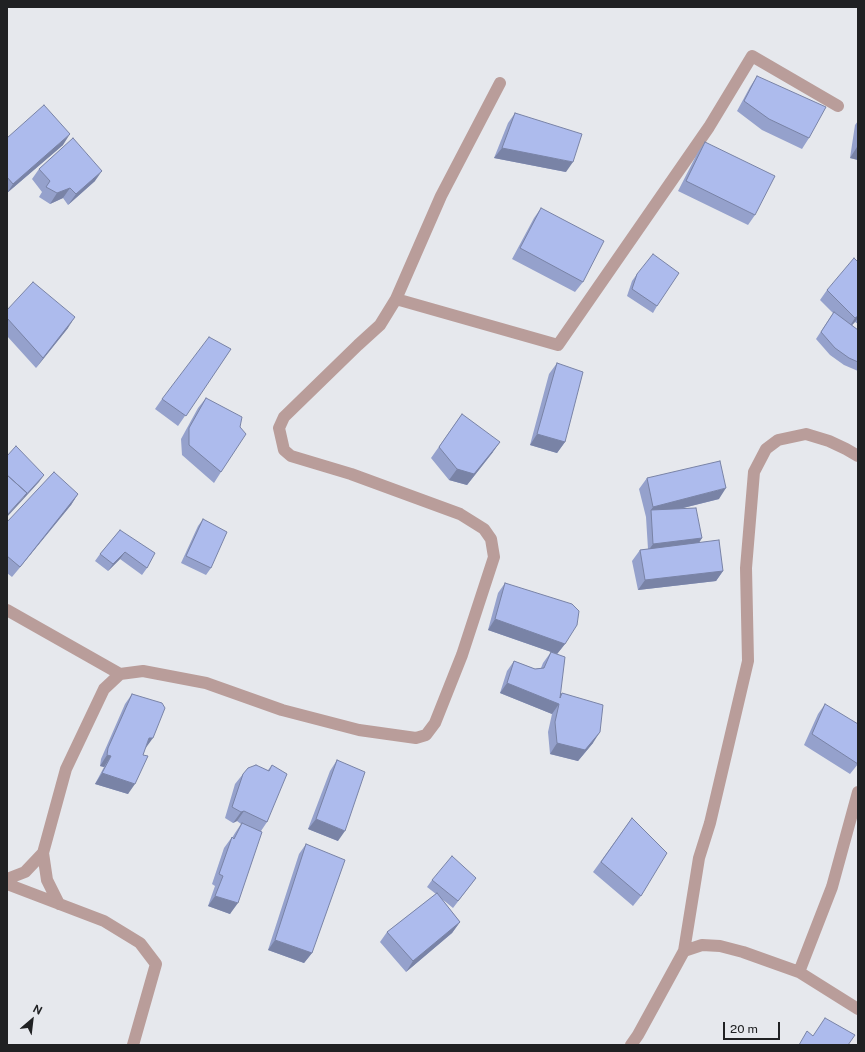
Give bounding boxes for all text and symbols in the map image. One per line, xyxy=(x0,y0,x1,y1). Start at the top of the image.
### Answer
north arrow xyxy=(12,1000,52,1040)
text: N xyxy=(31,1002,44,1017)
scale bar xyxy=(725,1014,782,1040)
text: 20 m xyxy=(730,1022,758,1036)

